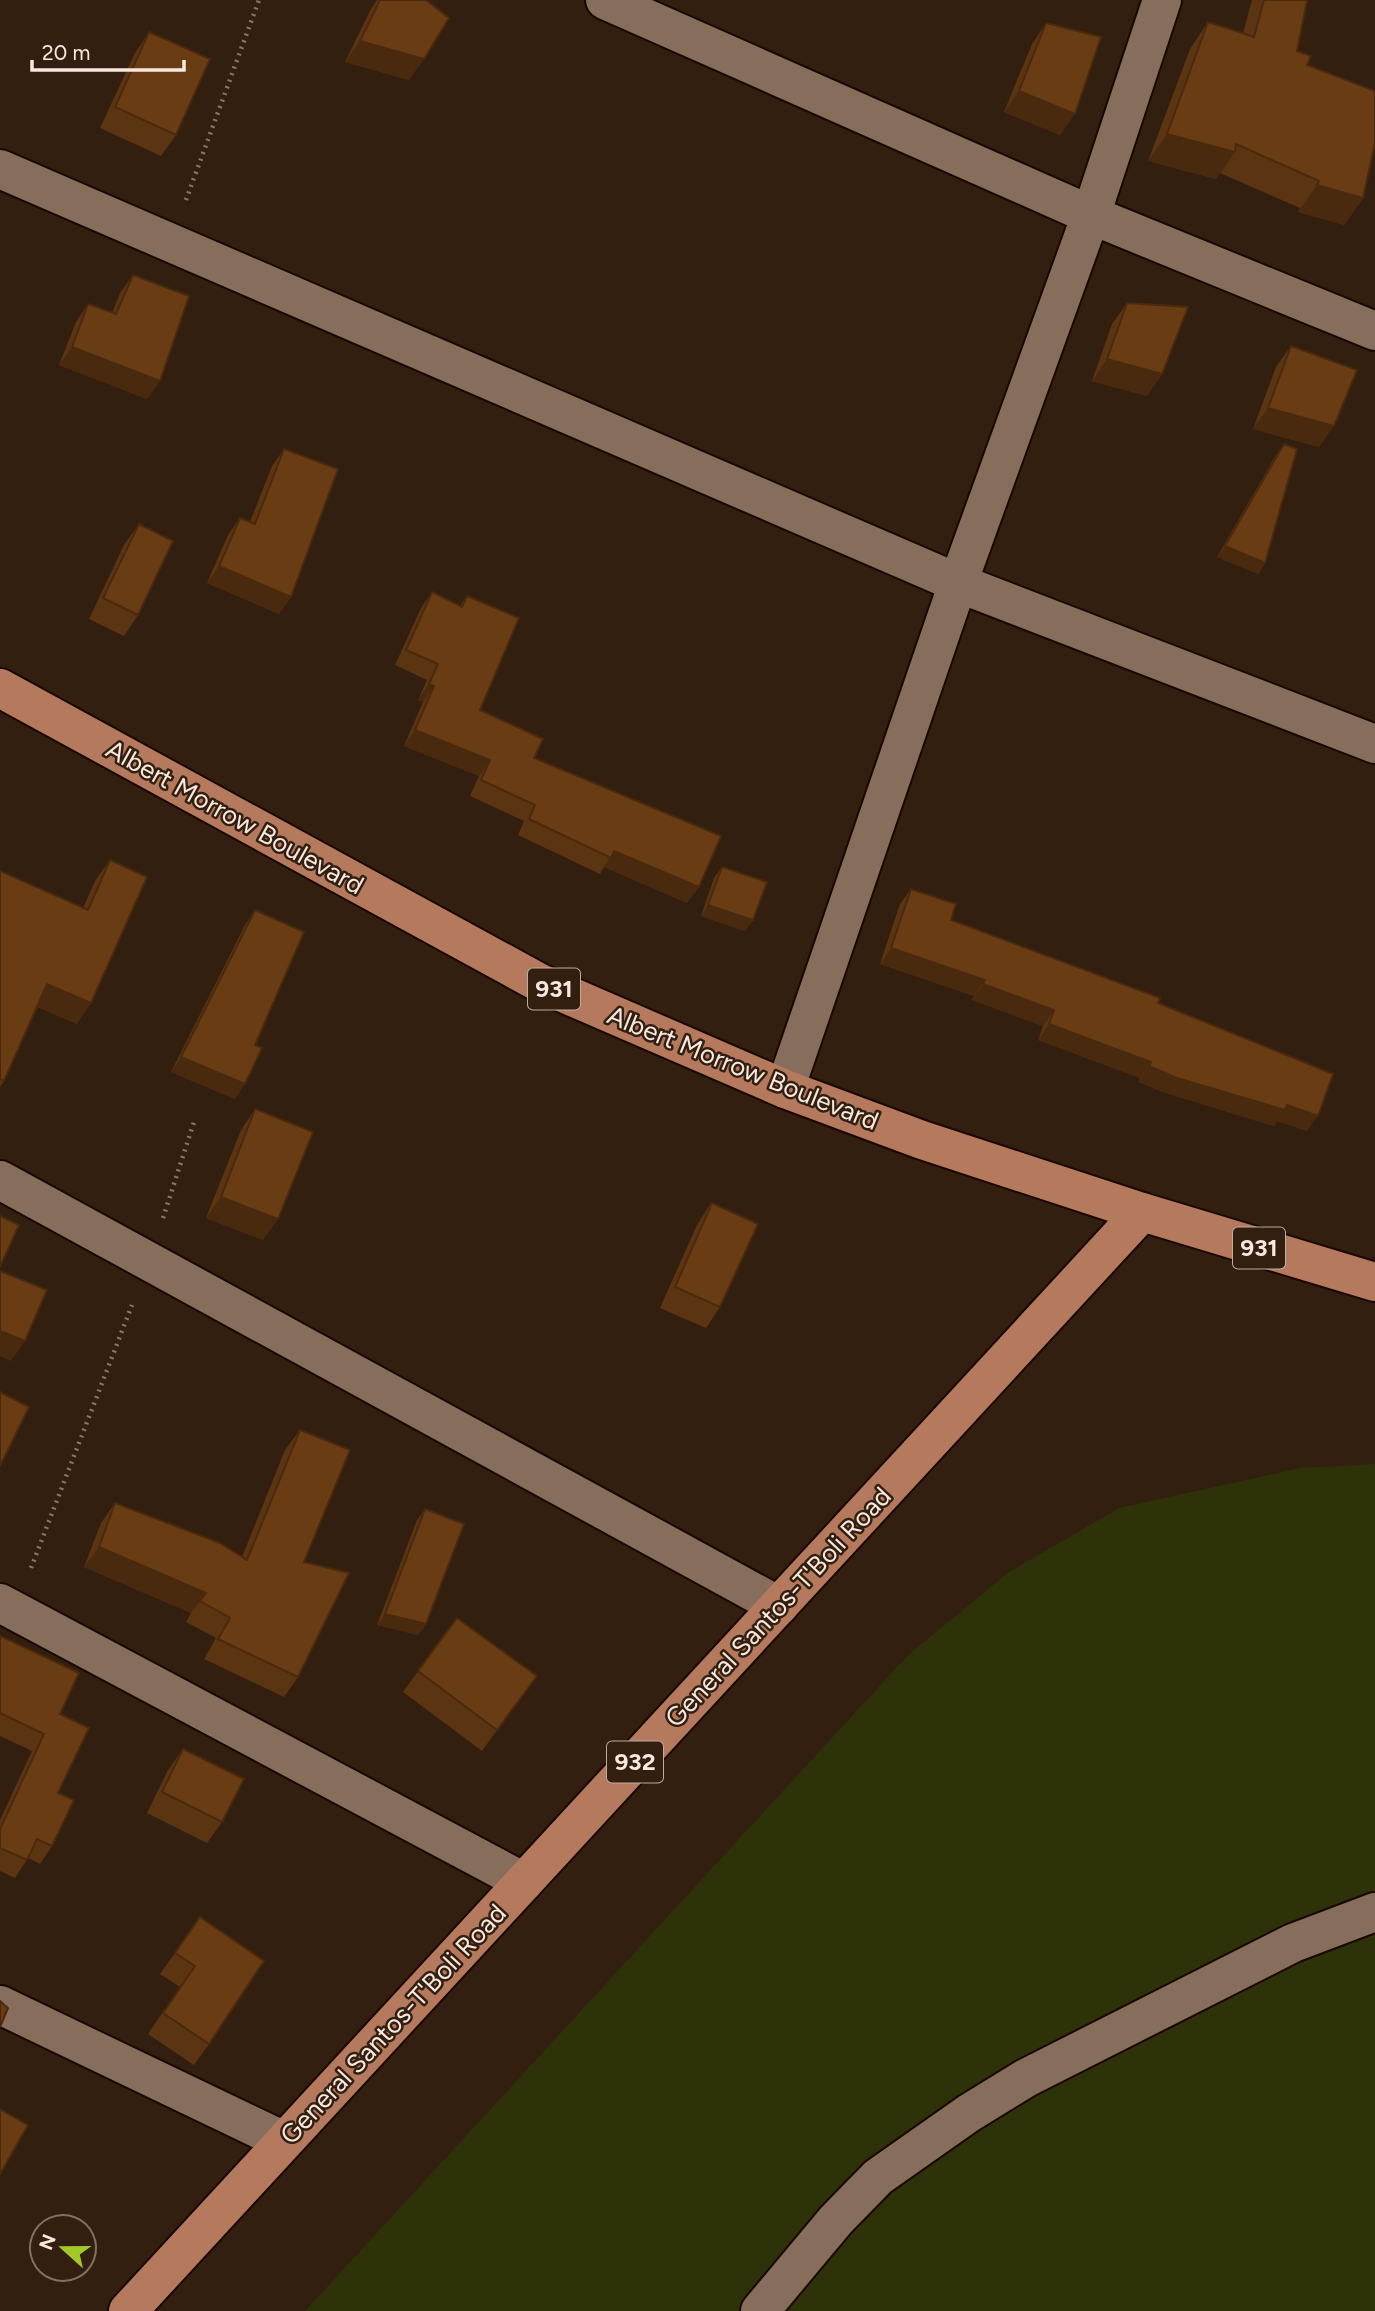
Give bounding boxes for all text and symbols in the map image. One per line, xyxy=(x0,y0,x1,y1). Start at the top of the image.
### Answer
scale bar xyxy=(32,28,184,72)
text: 20 m xyxy=(42,40,90,65)
street label: Albert Morrow Boulevard xyxy=(101,733,369,901)
road number: 931 xyxy=(528,968,580,1009)
street label: Albert Morrow Boulevard xyxy=(603,999,883,1137)
road number: 931 xyxy=(1233,1228,1285,1268)
street label: General Santos-T'Boli Road xyxy=(658,1480,898,1734)
road number: 932 xyxy=(607,1742,663,1782)
street label: General Santos-T'Boli Road xyxy=(273,1897,513,2151)
north arrow xyxy=(28,2213,98,2283)
text: N xyxy=(34,2231,61,2253)

